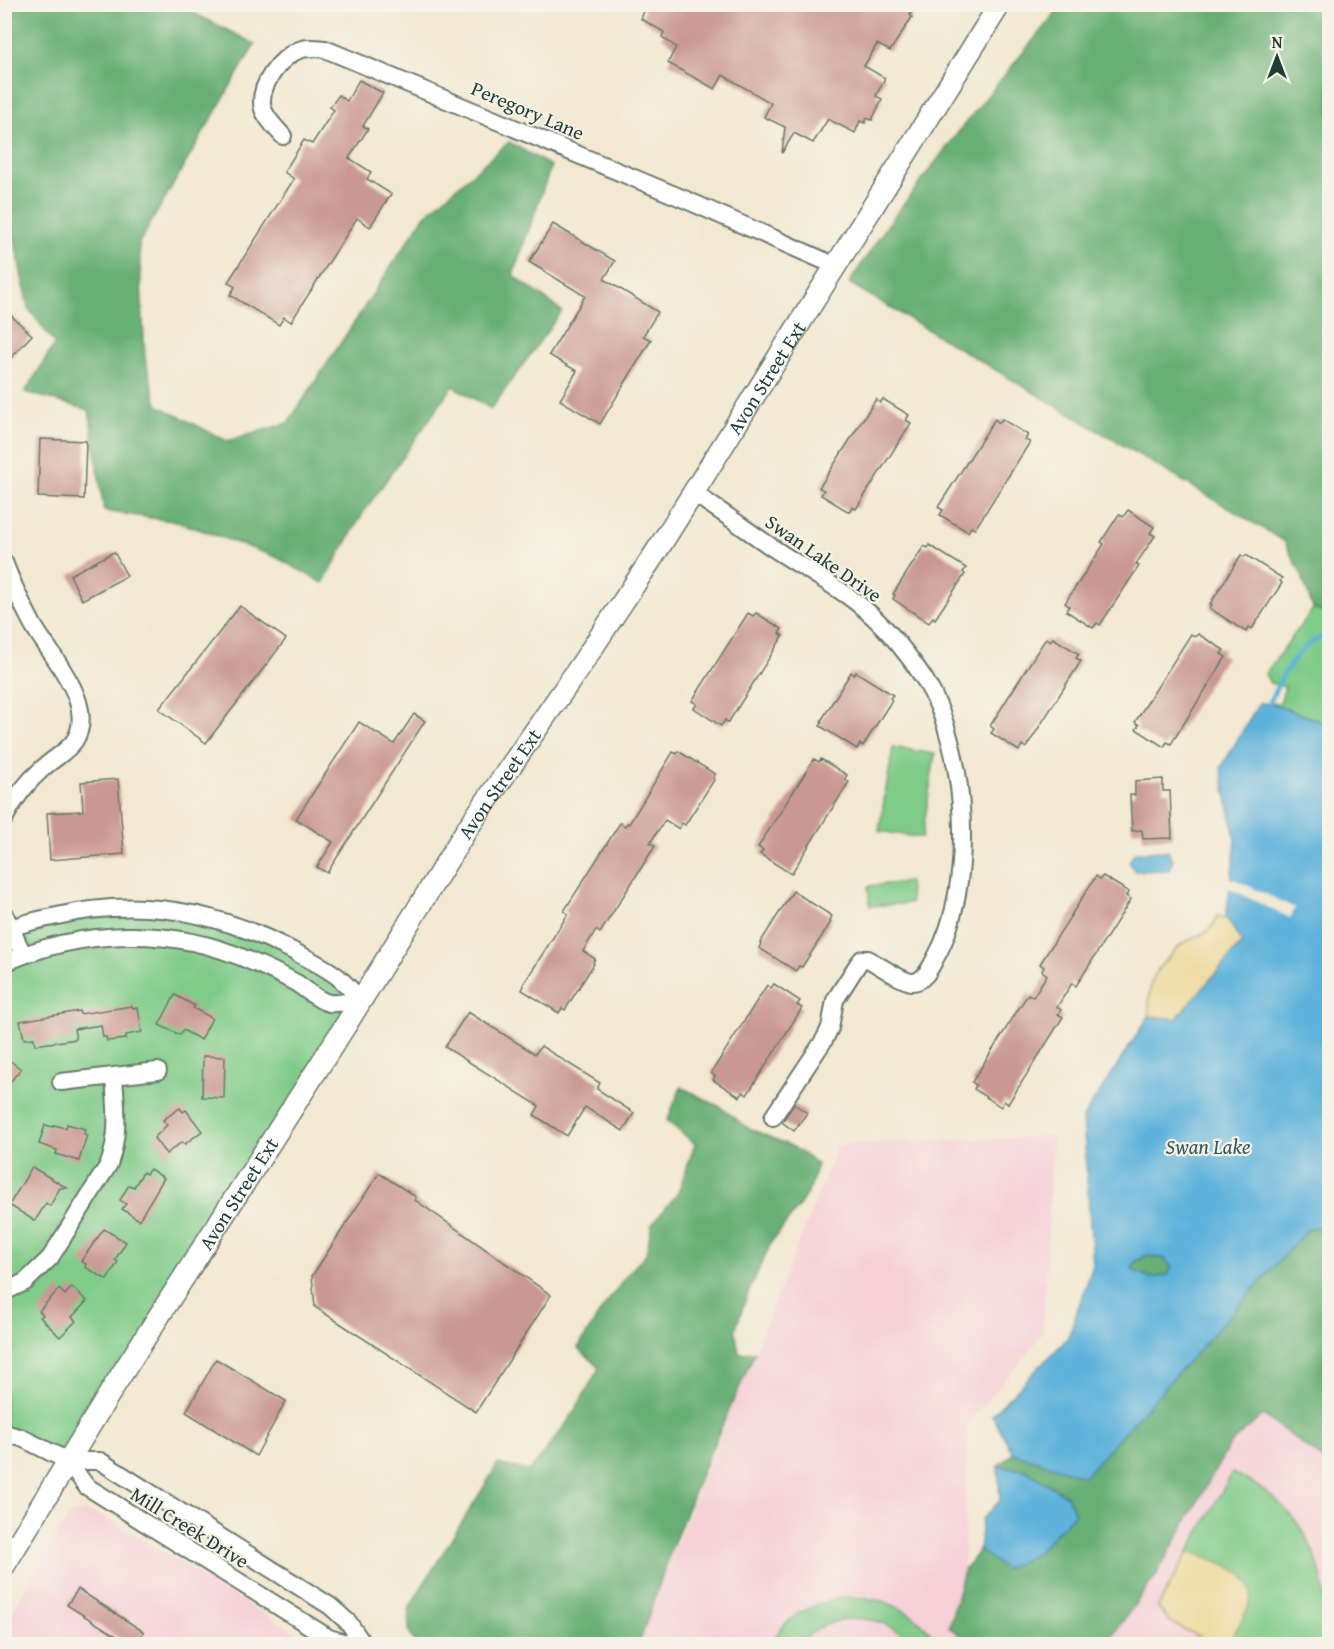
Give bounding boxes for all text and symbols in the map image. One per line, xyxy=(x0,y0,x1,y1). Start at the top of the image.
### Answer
north arrow xyxy=(1247,27,1307,87)
text: N xyxy=(1272,30,1283,54)
street label: Peregory Lane xyxy=(467,73,589,147)
street label: Avon Street Ext xyxy=(719,315,812,440)
street label: Swan Lake Drive xyxy=(760,507,888,609)
street label: Avon Street Ext xyxy=(450,722,547,844)
street label: Avon Street Ext xyxy=(191,1131,285,1255)
water label: Swan Lake xyxy=(1166,1131,1250,1162)
street label: Mill Creek Drive xyxy=(125,1479,255,1575)

